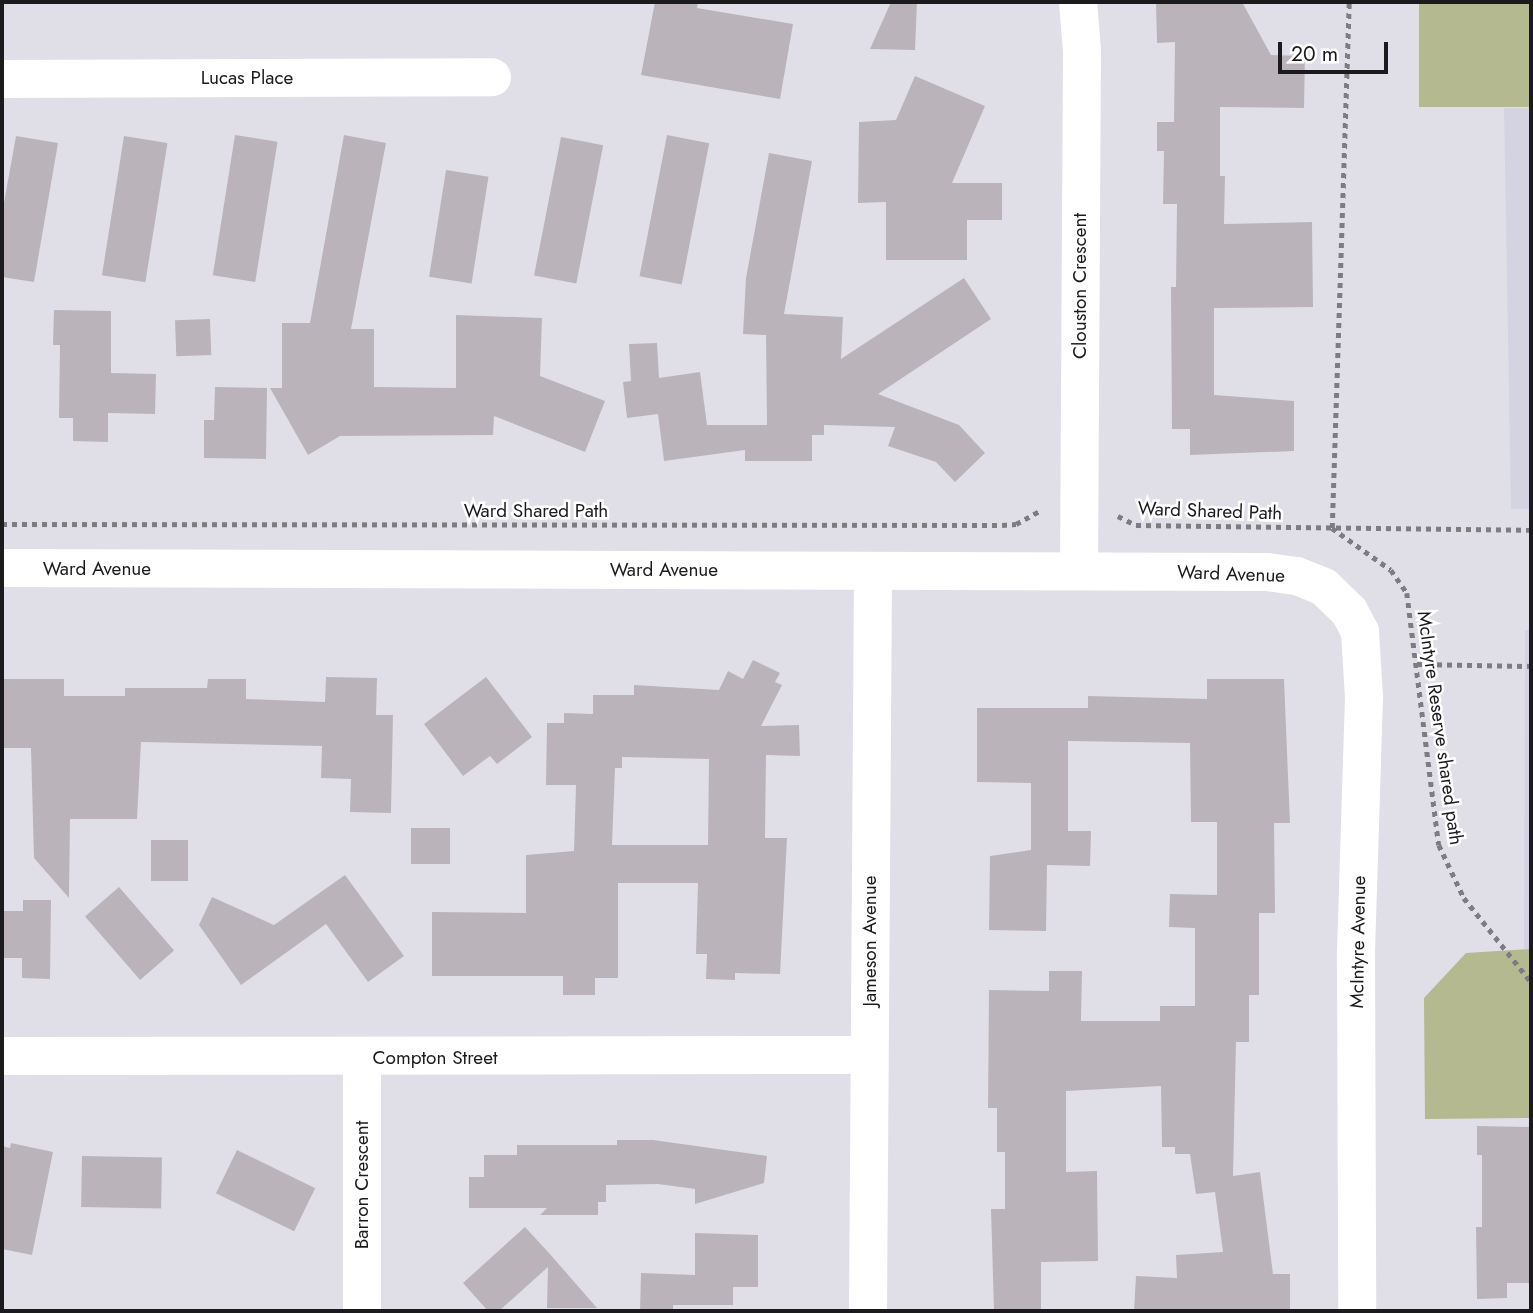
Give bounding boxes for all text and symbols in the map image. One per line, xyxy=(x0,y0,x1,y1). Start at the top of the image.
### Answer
scale bar xyxy=(1281,28,1391,72)
text: 20 m xyxy=(1291,39,1338,69)
street label: Lucas Place xyxy=(201,67,293,89)
street label: Clouston Crescent xyxy=(1069,213,1091,359)
street label: Ward Shared Path xyxy=(1137,497,1283,525)
street label: Ward Shared Path xyxy=(464,500,608,522)
street label: Ward Avenue xyxy=(43,558,151,580)
street label: Ward Avenue xyxy=(610,559,718,581)
street label: Ward Avenue xyxy=(1176,561,1286,587)
street label: McIntyre Reserve shared path xyxy=(1412,610,1468,846)
street label: Jameson Avenue xyxy=(859,875,881,1007)
street label: McIntyre Avenue xyxy=(1345,875,1371,1009)
street label: Compton Street xyxy=(373,1047,497,1069)
street label: Barron Crescent xyxy=(351,1121,373,1249)

